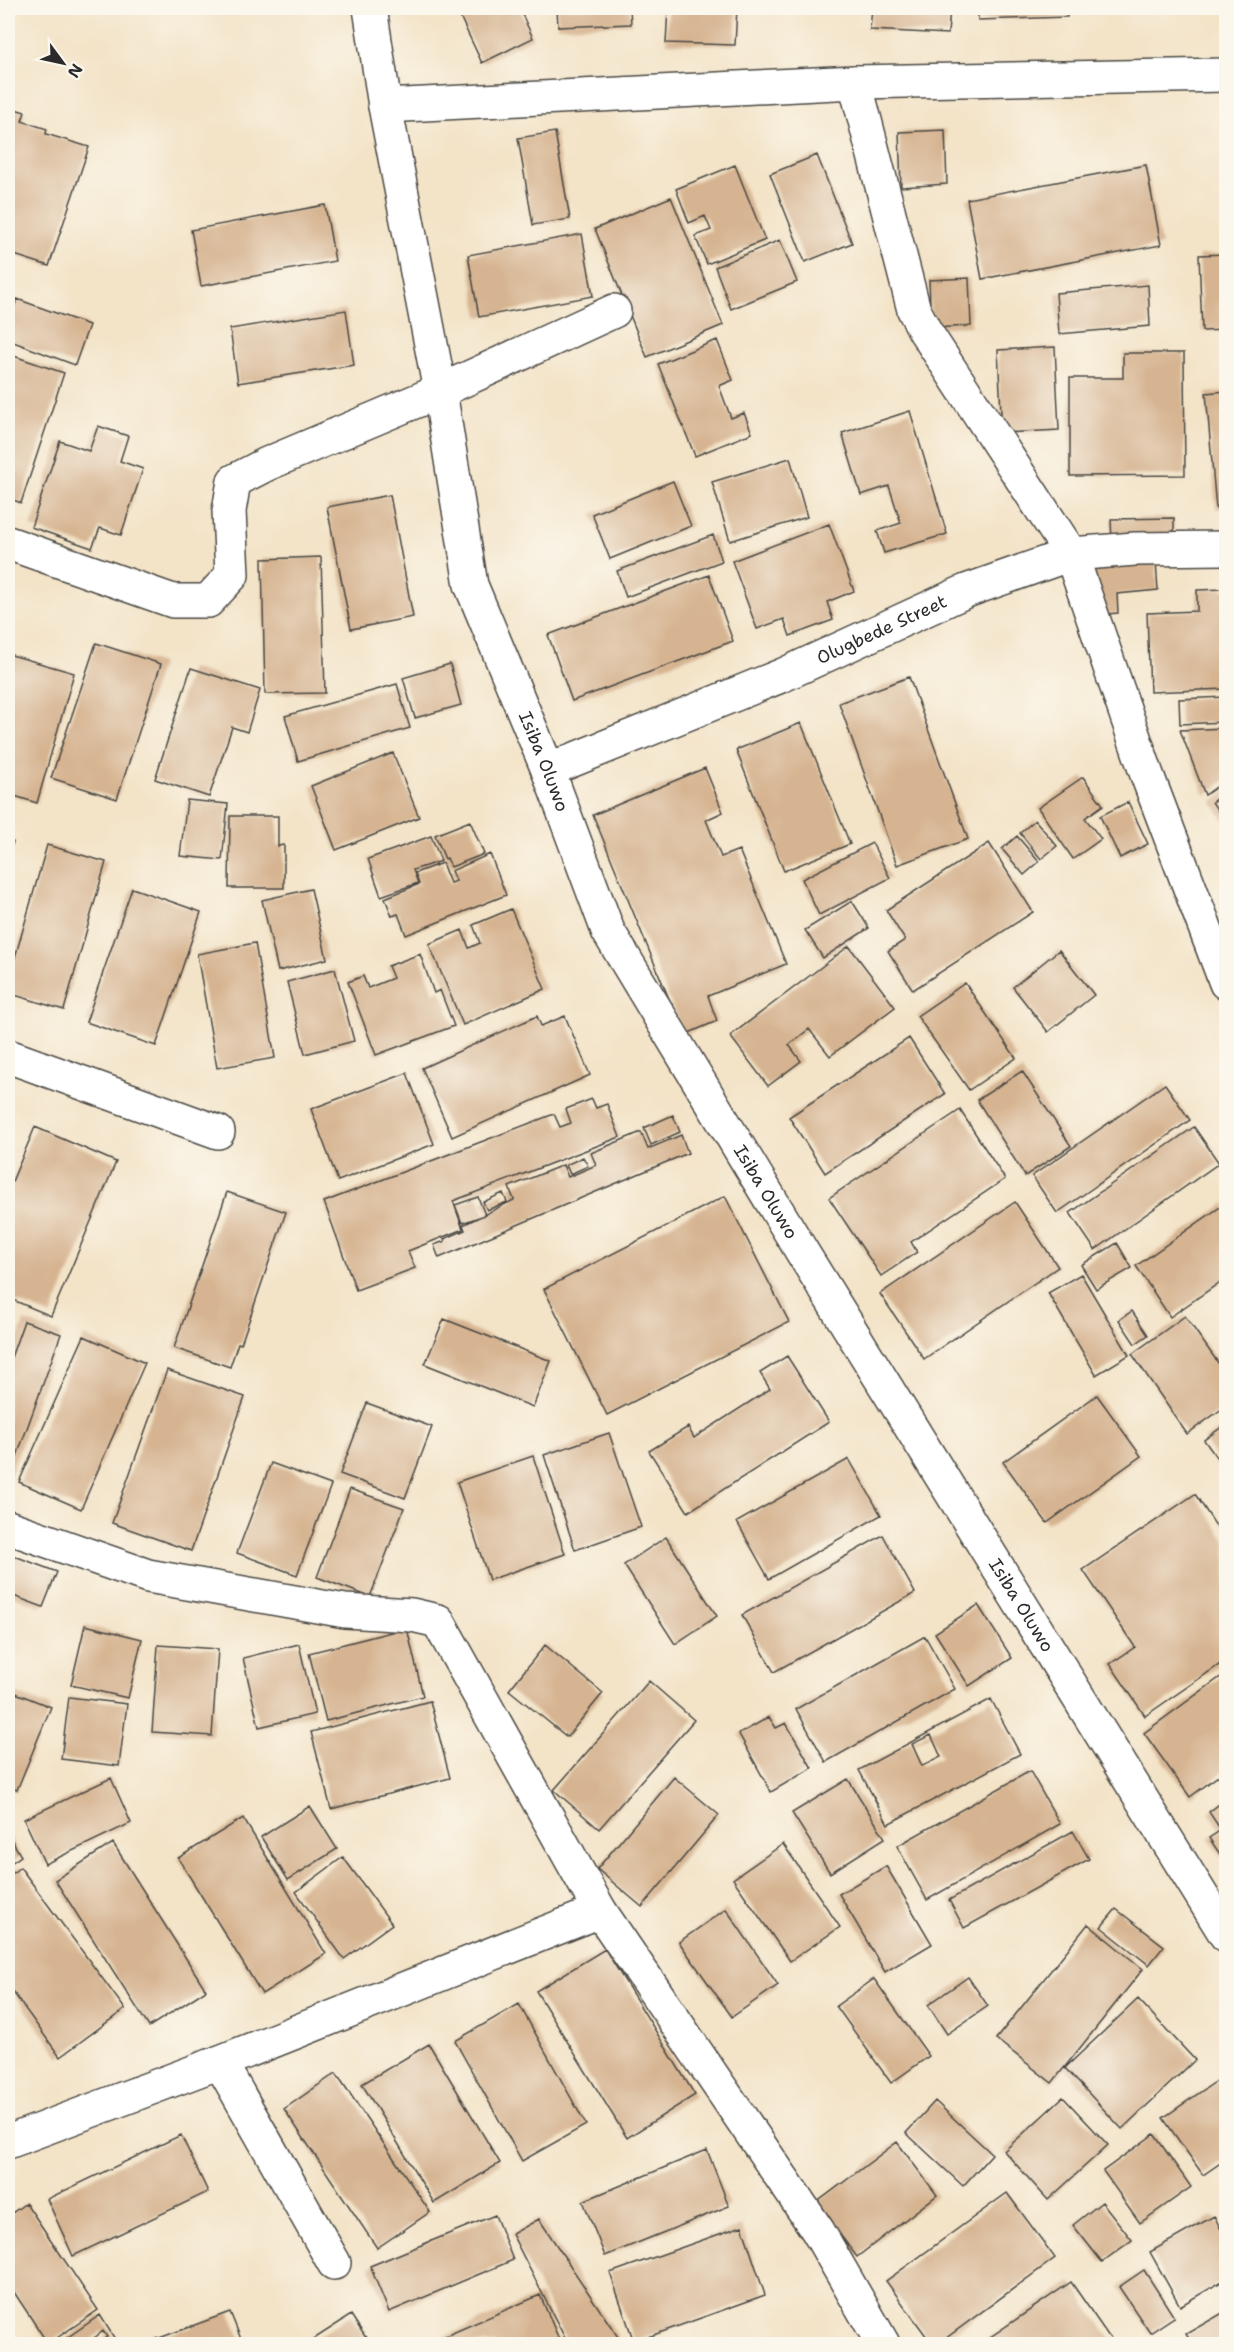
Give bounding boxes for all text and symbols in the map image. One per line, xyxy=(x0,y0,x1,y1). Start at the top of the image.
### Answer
north arrow xyxy=(33,33,93,93)
text: N xyxy=(63,60,87,82)
street label: Olugbede Street xyxy=(813,589,951,670)
street label: Isiba Oluwo xyxy=(513,708,575,815)
street label: Isiba Oluwo xyxy=(728,1140,804,1243)
street label: Isiba Oluwo xyxy=(983,1554,1060,1657)

